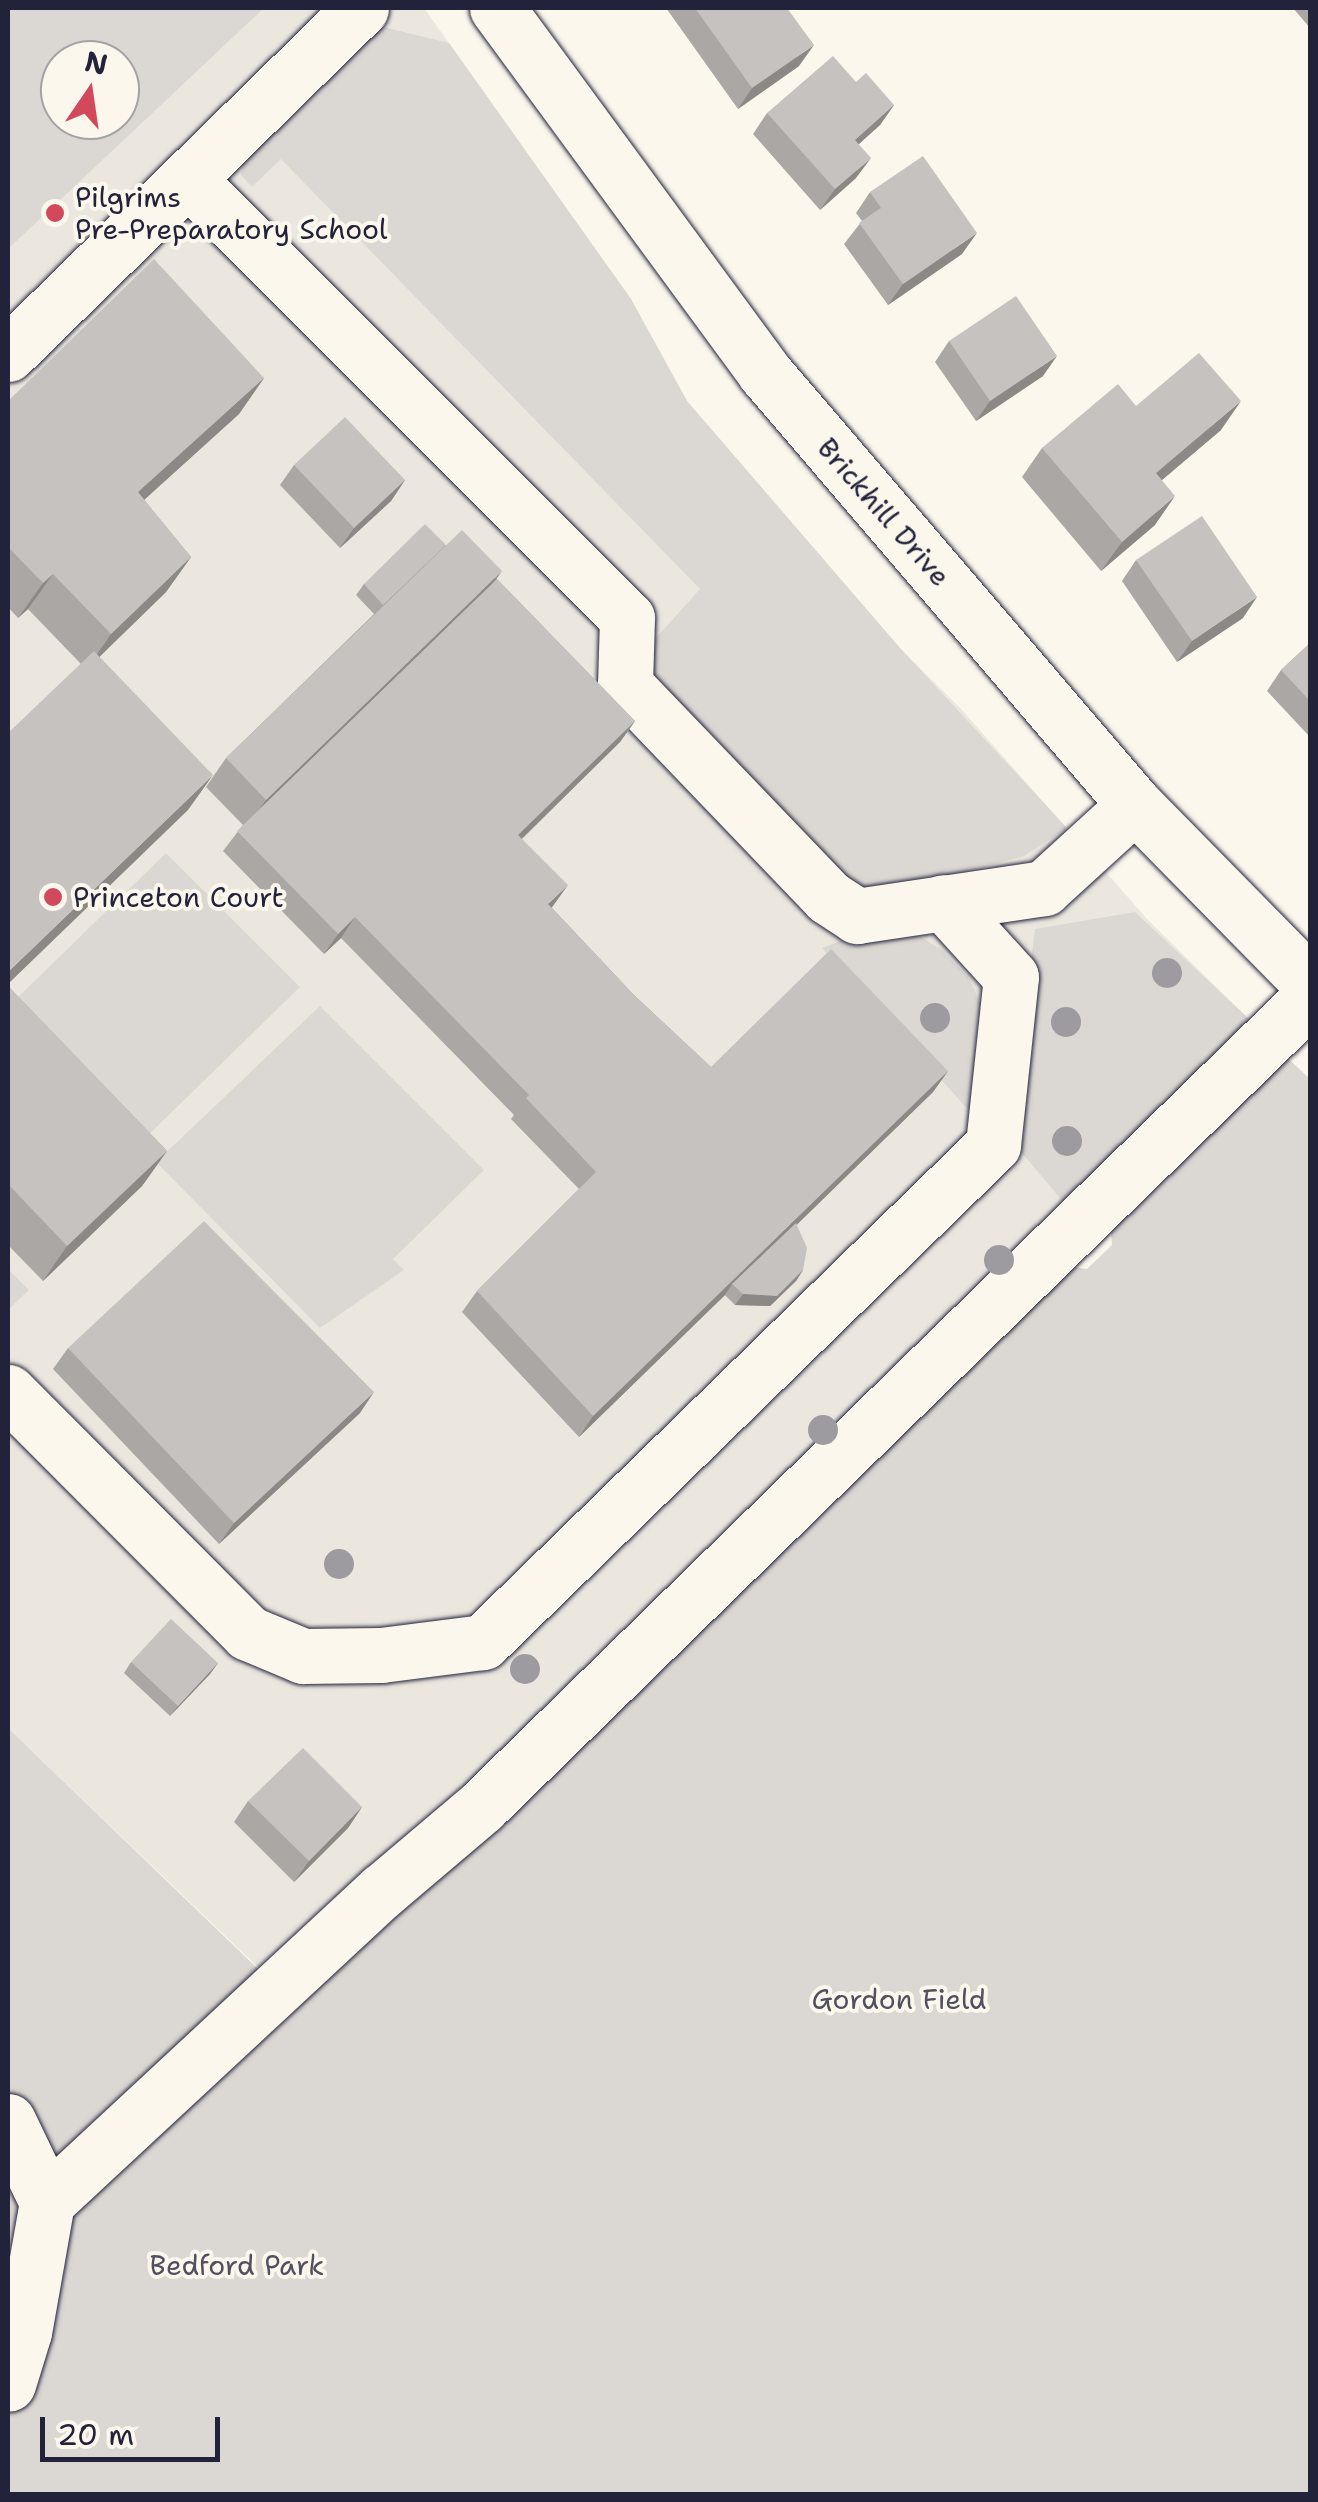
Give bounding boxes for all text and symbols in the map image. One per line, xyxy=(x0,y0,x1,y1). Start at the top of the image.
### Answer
north arrow xyxy=(40,40,140,140)
text: N xyxy=(81,42,111,84)
place label: Pilgrims Pre-Preparatory School xyxy=(75,180,388,246)
marker: Pilgrims Pre-Preparatory School xyxy=(44,202,66,224)
street label: Brickhill Drive xyxy=(811,431,957,593)
place label: Princeton Court xyxy=(73,880,284,914)
marker: Princeton Court xyxy=(42,886,64,908)
park label: Gordon Field xyxy=(811,1982,987,2016)
park label: Bedford Park xyxy=(150,2248,324,2282)
scale bar xyxy=(45,2397,225,2459)
text: 20 m xyxy=(57,2414,134,2455)

